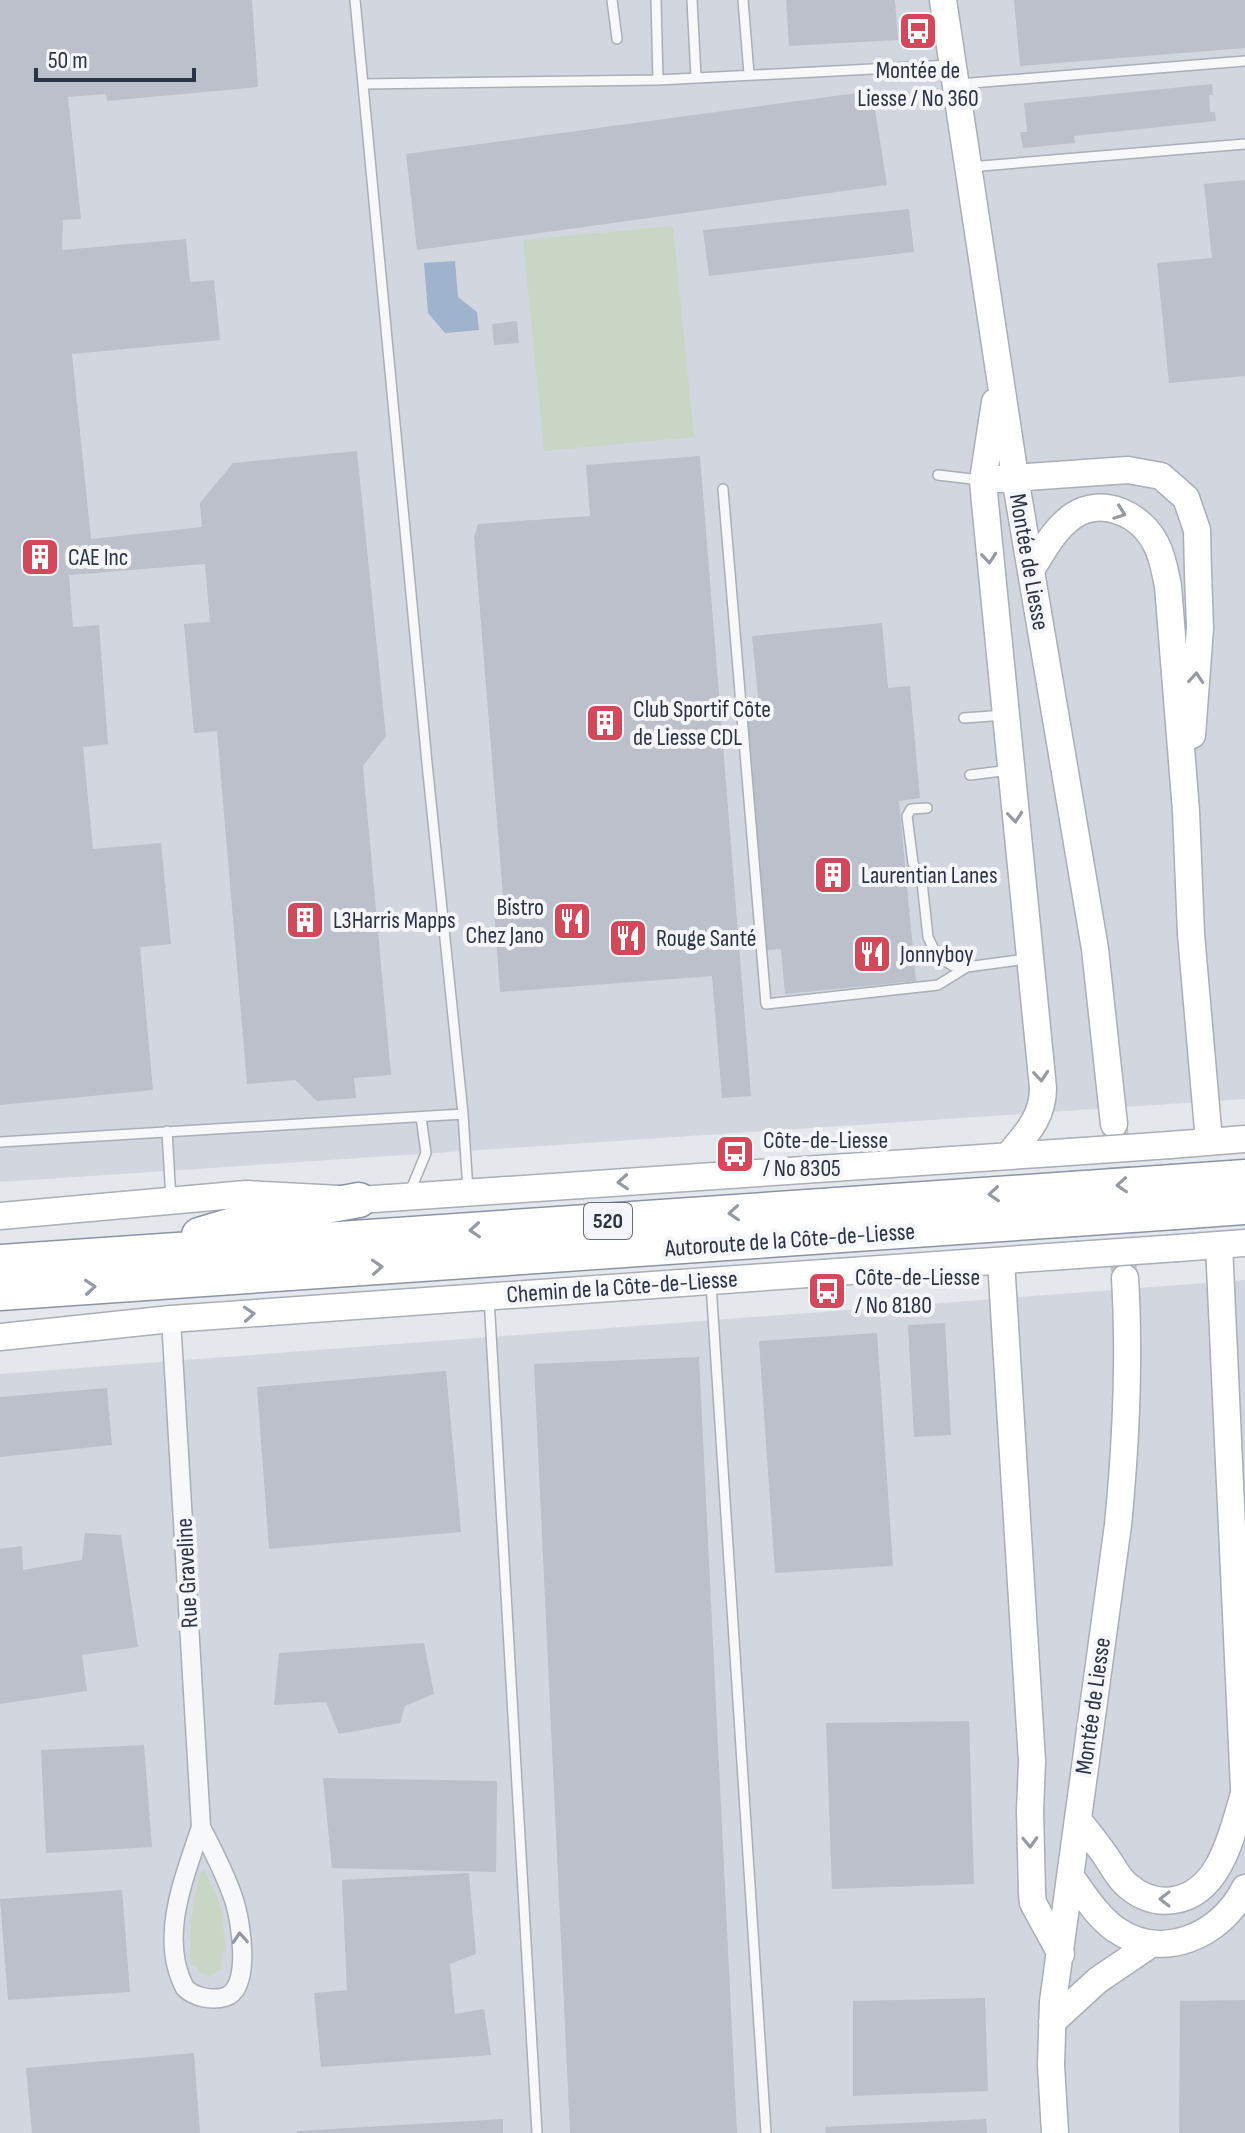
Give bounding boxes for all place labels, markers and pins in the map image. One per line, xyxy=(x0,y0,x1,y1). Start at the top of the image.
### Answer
bus stop icon: Montée de Liesse / No 360 xyxy=(897,10,939,52)
place label: Montée de Liesse / No 360 xyxy=(857,56,979,113)
building icon: CAE Inc xyxy=(19,536,61,578)
place label: CAE Inc xyxy=(68,543,128,572)
place label: Club Sportif Côte de Liesse CDL xyxy=(633,695,771,752)
building icon: Club Sportif Côte de Liesse CDL xyxy=(584,702,626,744)
building icon: Laurentian Lanes xyxy=(812,854,854,896)
place label: Laurentian Lanes xyxy=(861,861,998,890)
place label: Bistro Chez Jano xyxy=(466,893,544,950)
building icon: L3Harris Mapps xyxy=(284,899,326,941)
restaurant icon: Bistro Chez Jano xyxy=(551,900,593,942)
place label: L3Harris Mapps xyxy=(333,906,456,935)
restaurant icon: Rouge Santé xyxy=(607,917,649,959)
place label: Rouge Santé xyxy=(656,924,756,953)
restaurant icon: Jonnyboy xyxy=(851,933,893,975)
place label: Jonnyboy xyxy=(899,940,974,969)
place label: Côte-de-Liesse / No 8305 xyxy=(763,1126,888,1183)
bus stop icon: Côte-de-Liesse / No 8305 xyxy=(714,1133,756,1175)
place label: Côte-de-Liesse / No 8180 xyxy=(855,1263,980,1320)
bus stop icon: Côte-de-Liesse / No 8180 xyxy=(806,1270,848,1312)

